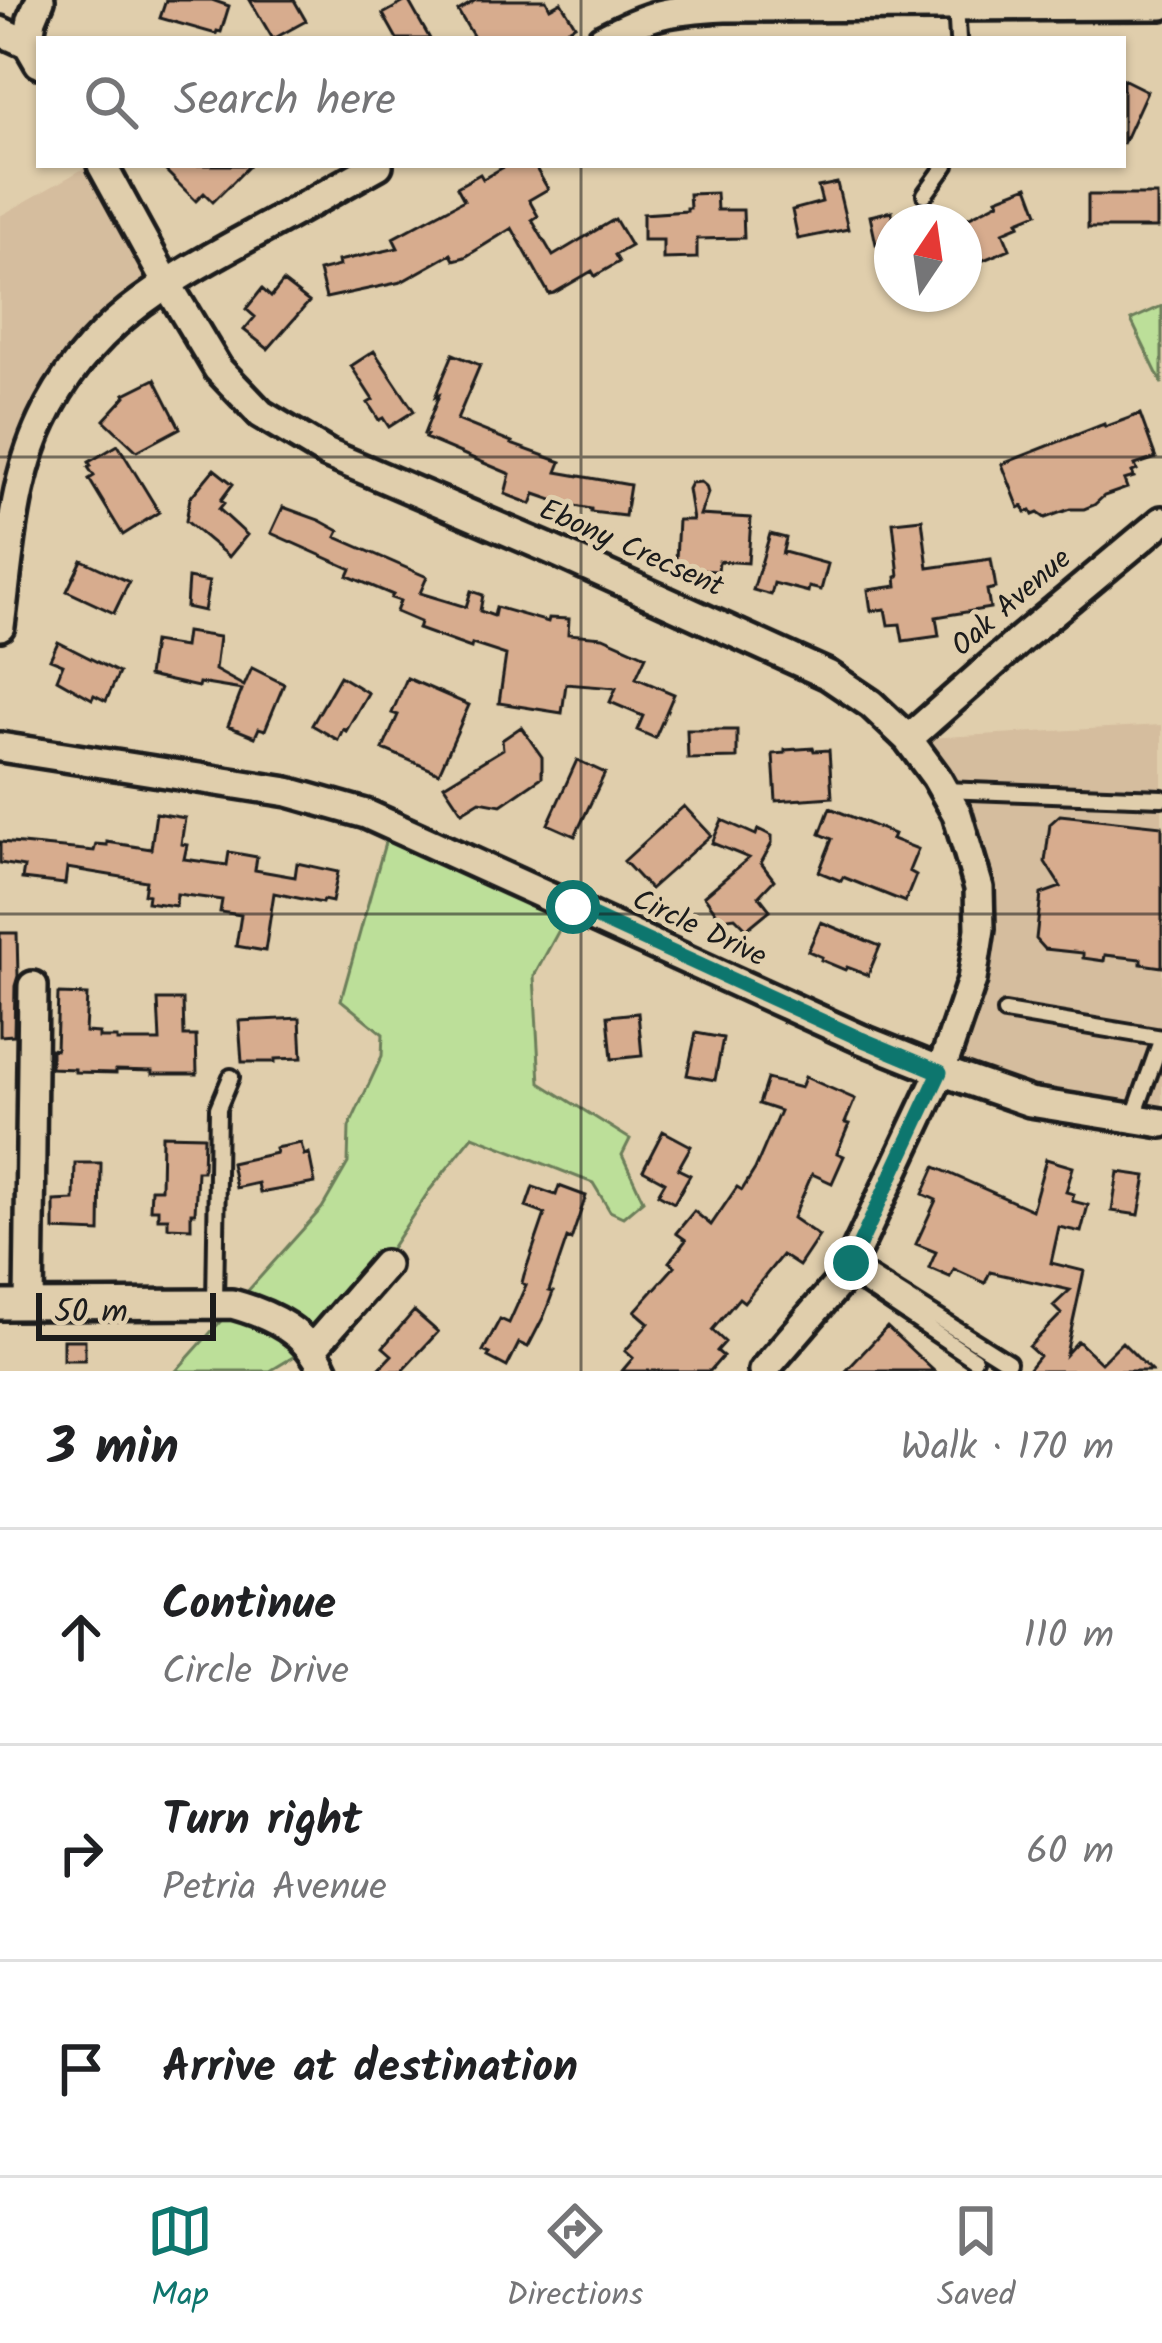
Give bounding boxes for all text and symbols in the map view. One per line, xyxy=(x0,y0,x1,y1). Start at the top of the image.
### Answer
search box xyxy=(36,36,1126,168)
text: Search here xyxy=(174,66,396,138)
icon: search xyxy=(78,69,144,135)
north arrow xyxy=(874,204,982,312)
street label: Ebony Crecsent xyxy=(531,487,731,611)
street label: Oak Avenue xyxy=(941,537,1083,669)
street label: Circle Drive xyxy=(624,877,774,981)
route start xyxy=(546,880,600,934)
route end xyxy=(824,1236,878,1290)
scale bar xyxy=(36,1287,216,1340)
text: 50 m xyxy=(54,1287,128,1340)
text: 3 min xyxy=(48,1409,179,1490)
text: Walk · 170 m xyxy=(900,1418,1114,1480)
text: Continue xyxy=(162,1570,336,1642)
icon: ahead xyxy=(48,1604,114,1670)
text: 110 m xyxy=(1023,1606,1114,1668)
text: Circle Drive xyxy=(162,1642,349,1704)
text: Turn right xyxy=(162,1786,362,1858)
icon: right xyxy=(48,1820,114,1886)
text: 60 m xyxy=(1026,1822,1114,1884)
text: Petria Avenue xyxy=(162,1858,387,1920)
text: Arrive at destination xyxy=(162,2033,578,2105)
icon: arrive xyxy=(48,2036,114,2102)
tab: Map xyxy=(147,2198,213,2323)
tab: Directions xyxy=(506,2198,643,2323)
tab: Saved xyxy=(937,2198,1015,2323)

